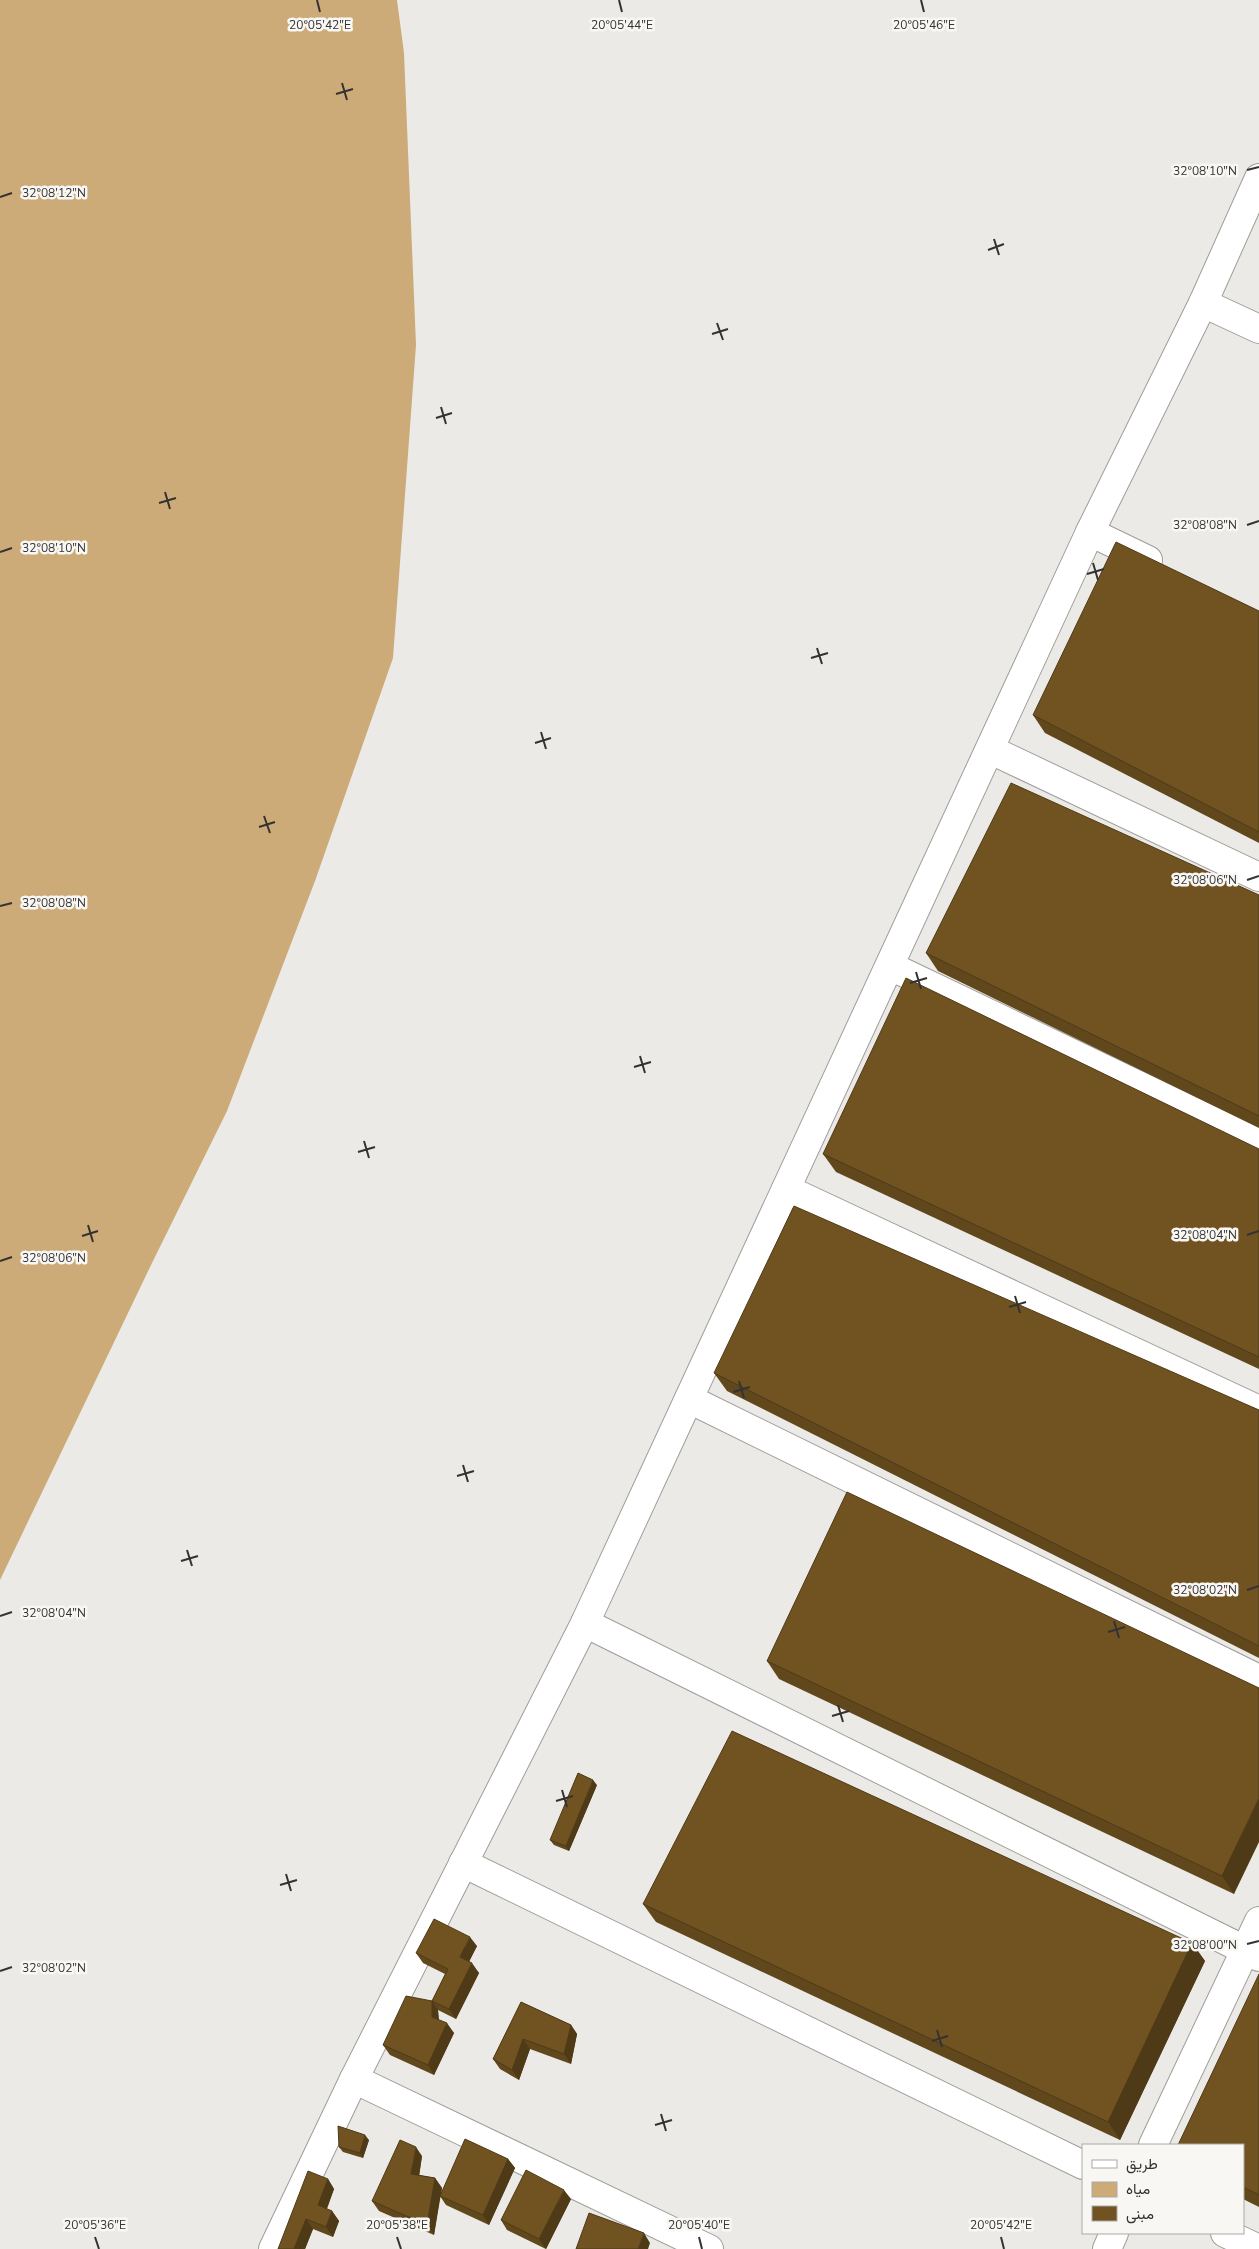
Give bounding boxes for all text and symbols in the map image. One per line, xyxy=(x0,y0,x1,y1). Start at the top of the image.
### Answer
text: 20°05'42"E xyxy=(289,17,351,33)
text: 20°05'44"E xyxy=(591,17,653,33)
text: 20°05'46"E xyxy=(893,17,955,33)
text: 32°08'10"N xyxy=(1173,163,1237,179)
text: 32°08'12"N xyxy=(22,185,86,201)
text: 32°08'08"N xyxy=(1173,517,1237,533)
text: 32°08'10"N xyxy=(22,540,86,556)
text: 32°08'06"N xyxy=(1173,872,1237,888)
text: 32°08'08"N xyxy=(22,895,86,911)
text: 32°08'04"N xyxy=(1173,1227,1237,1243)
text: 32°08'06"N xyxy=(22,1250,86,1266)
text: 32°08'02"N xyxy=(1173,1582,1237,1598)
text: 32°08'04"N xyxy=(22,1605,86,1621)
text: 32°08'00"N xyxy=(1173,1937,1237,1953)
text: 32°08'02"N xyxy=(22,1960,86,1976)
legend xyxy=(1082,2144,1244,2234)
text: طريق xyxy=(1126,2154,1158,2174)
text: مياه xyxy=(1126,2179,1150,2199)
text: مبنى xyxy=(1126,2204,1154,2224)
text: 20°05'36"E xyxy=(64,2217,126,2233)
text: 20°05'38"E xyxy=(366,2217,428,2233)
text: 20°05'40"E xyxy=(668,2217,730,2233)
text: 20°05'42"E xyxy=(970,2217,1032,2233)

